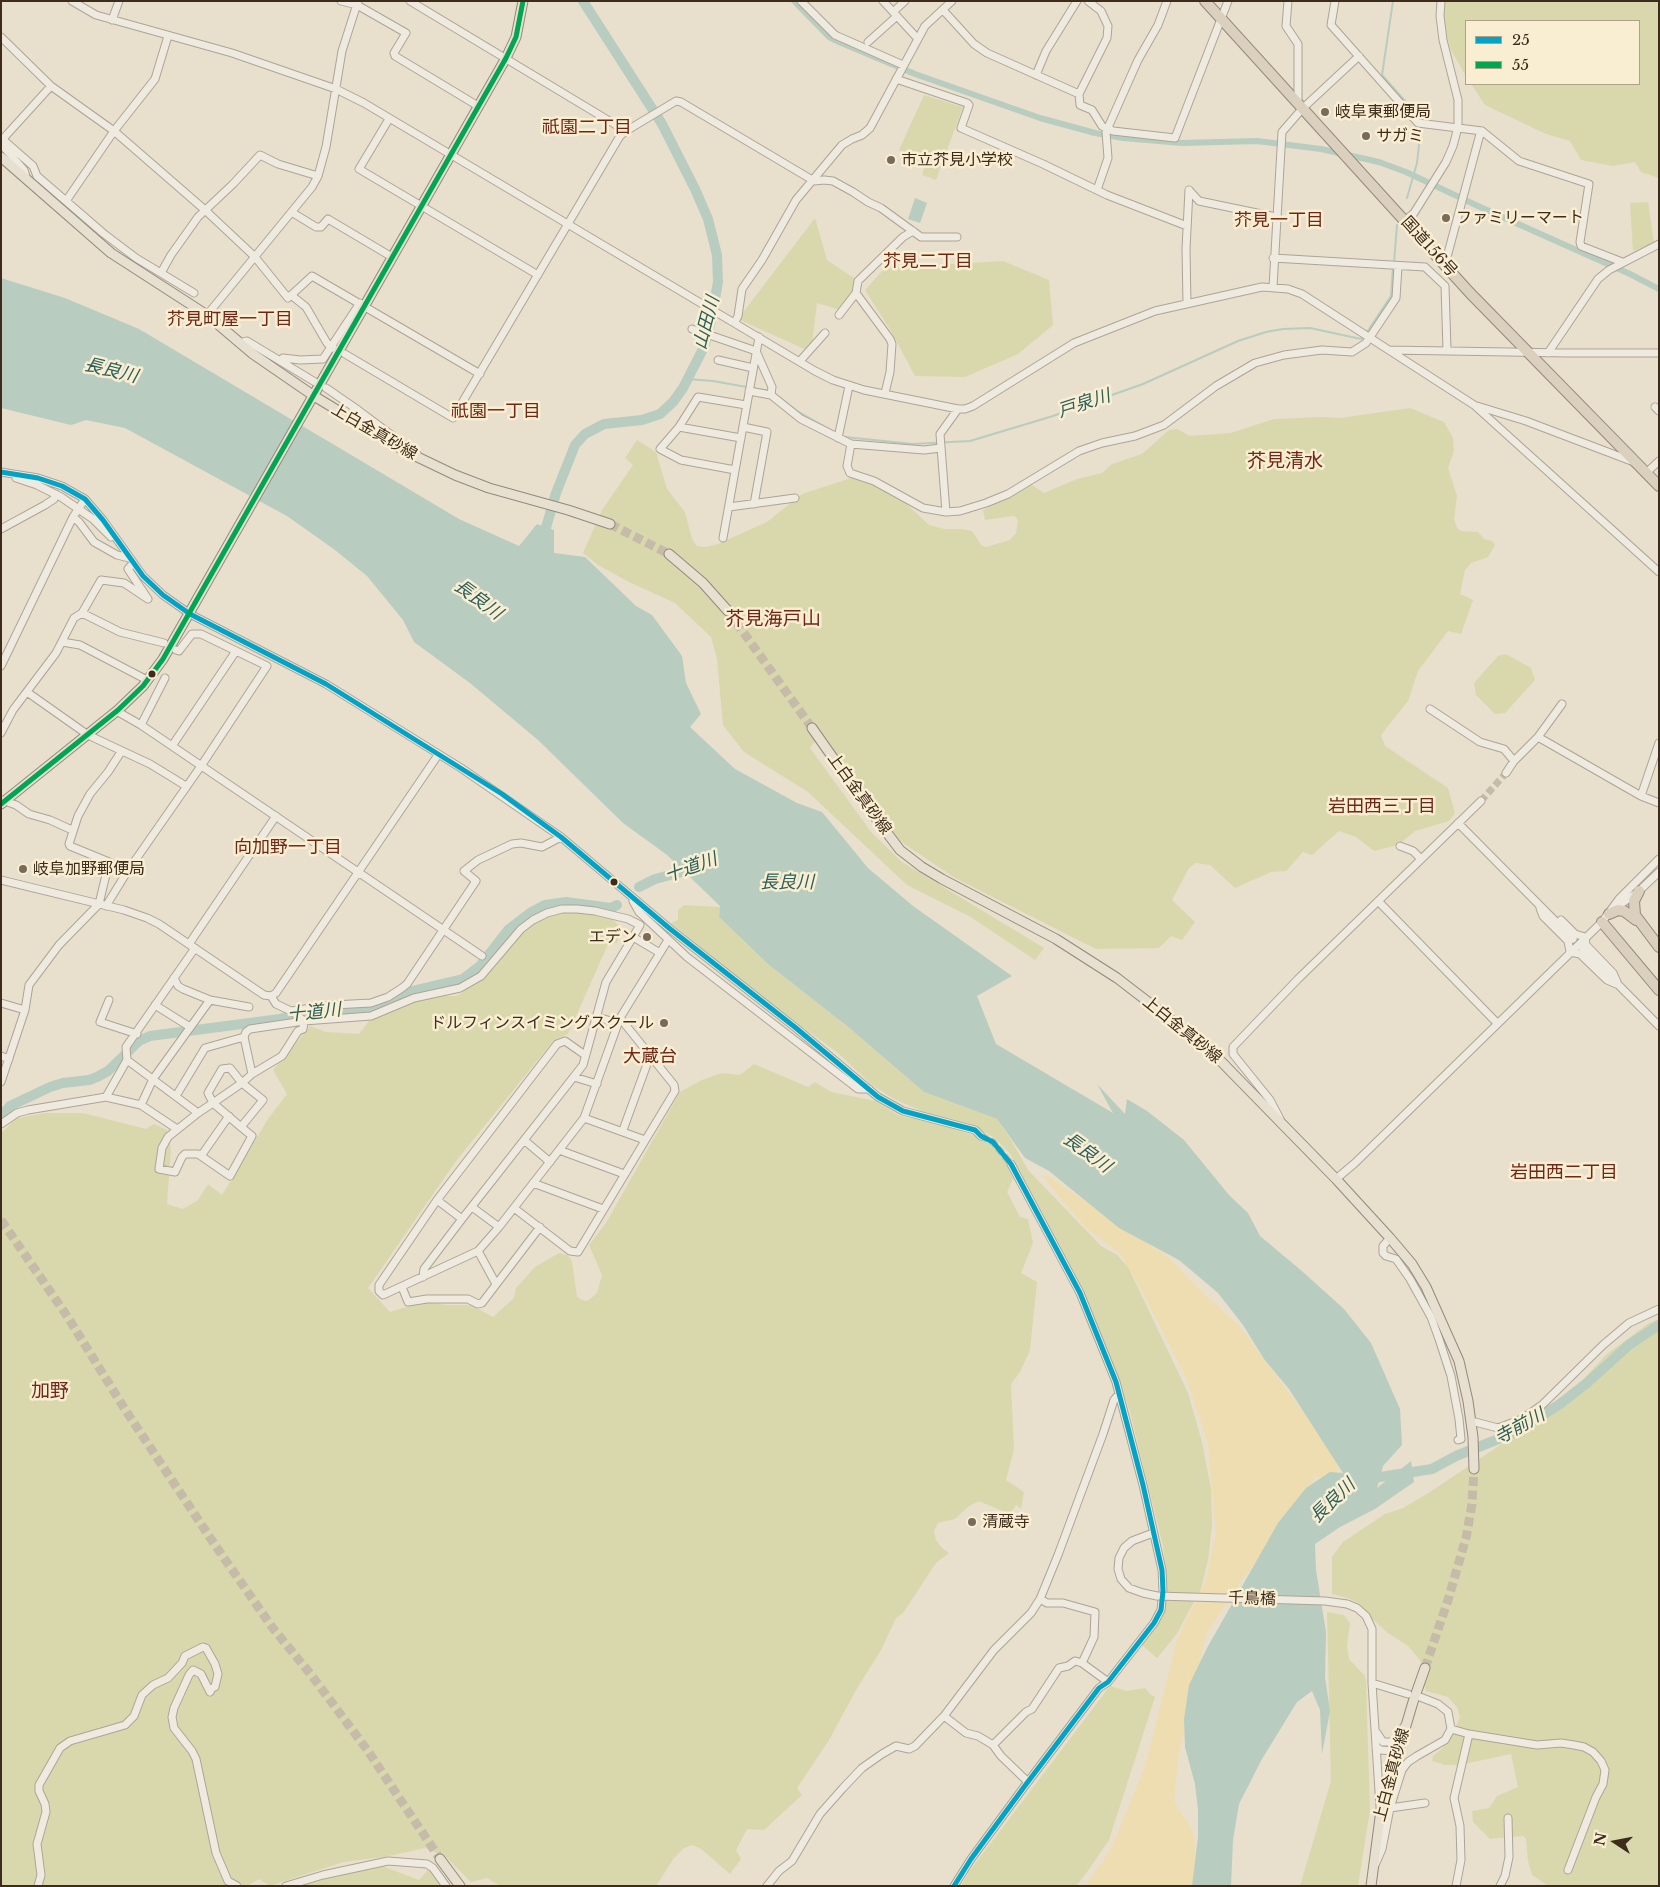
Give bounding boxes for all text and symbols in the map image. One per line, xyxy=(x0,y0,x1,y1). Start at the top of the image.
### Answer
legend xyxy=(1465,20,1640,85)
text: 25 xyxy=(1512,30,1530,49)
text: 55 xyxy=(1512,55,1529,74)
place label: 岐阜東郵便局 xyxy=(1335,102,1431,122)
marker: 岐阜東郵便局 xyxy=(1319,106,1331,118)
district label: 祇園二丁目 xyxy=(542,117,632,139)
place label: サガミ xyxy=(1376,126,1424,146)
marker: サガミ xyxy=(1360,130,1372,142)
place label: 市立芥見小学校 xyxy=(901,150,1013,170)
marker: 市立芥見小学校 xyxy=(885,154,897,166)
place label: ファミリーマート xyxy=(1456,208,1584,228)
district label: 芥見一丁目 xyxy=(1234,210,1324,232)
marker: ファミリーマート xyxy=(1440,212,1452,224)
street label: 国道156号 xyxy=(1397,213,1461,281)
district label: 芥見二丁目 xyxy=(883,251,973,273)
water label: 山田川 xyxy=(690,294,724,352)
district label: 芥見町屋一丁目 xyxy=(167,309,293,331)
water label: 長良川 xyxy=(82,354,140,388)
water label: 戸泉川 xyxy=(1055,385,1113,423)
street label: 上白金真砂線 xyxy=(328,400,420,464)
district label: 祇園一丁目 xyxy=(451,401,541,423)
district label: 芥見清水 xyxy=(1247,451,1323,473)
water label: 長良川 xyxy=(450,575,506,625)
district label: 芥見海戸山 xyxy=(726,609,820,631)
unlabelled marker xyxy=(147,669,157,679)
street label: 上白金真砂線 xyxy=(823,750,895,838)
district label: 岩田西三丁目 xyxy=(1328,796,1436,818)
district label: 向加野一丁目 xyxy=(234,837,342,859)
water label: 十道川 xyxy=(662,849,720,887)
place label: 岐阜加野郵便局 xyxy=(33,859,145,879)
marker: 岐阜加野郵便局 xyxy=(17,863,29,875)
water label: 長良川 xyxy=(760,872,814,894)
unlabelled marker xyxy=(609,877,619,887)
place label: エデン xyxy=(589,927,637,947)
marker: エデン xyxy=(641,931,653,943)
street label: 上白金真砂線 xyxy=(1139,992,1225,1068)
water label: 十道川 xyxy=(286,999,342,1027)
place label: ドルフィンスイミングスクール xyxy=(430,1013,654,1033)
marker: ドルフィンスイミングスクール xyxy=(658,1017,670,1029)
district label: 大蔵台 xyxy=(623,1046,677,1068)
water label: 長良川 xyxy=(1059,1128,1115,1178)
district label: 岩田西二丁目 xyxy=(1510,1162,1618,1184)
district label: 加野 xyxy=(31,1381,69,1403)
water label: 寺前川 xyxy=(1491,1404,1549,1450)
water label: 長良川 xyxy=(1306,1474,1360,1528)
place label: 清蔵寺 xyxy=(982,1512,1030,1532)
marker: 清蔵寺 xyxy=(966,1516,978,1528)
street label: 千鳥橋 xyxy=(1228,1589,1276,1609)
street label: 上白金真砂線 xyxy=(1370,1726,1414,1824)
north arrow xyxy=(1590,1817,1640,1867)
text: N xyxy=(1590,1831,1610,1847)

